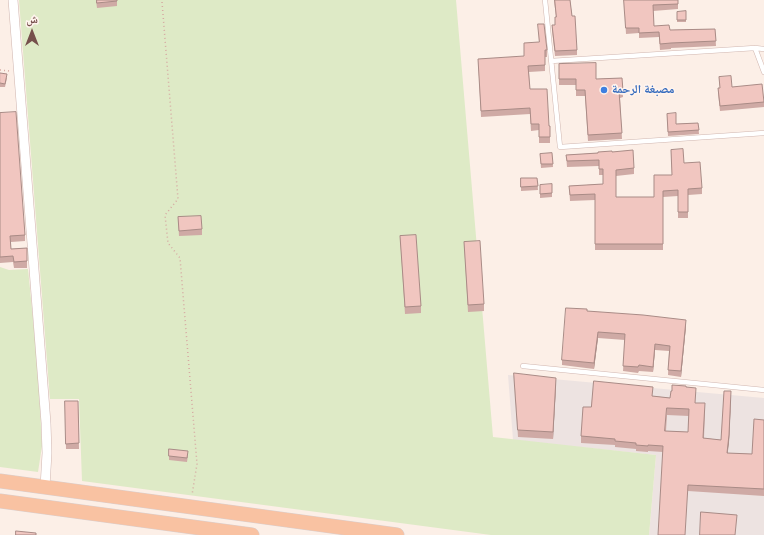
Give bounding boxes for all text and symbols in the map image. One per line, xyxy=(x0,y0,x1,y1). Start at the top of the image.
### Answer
north arrow xyxy=(12,12,52,52)
text: ش xyxy=(26,13,38,26)
place label: مصبغة الرحمة xyxy=(612,83,675,97)
marker: مصبغة الرحمة xyxy=(599,85,609,95)

